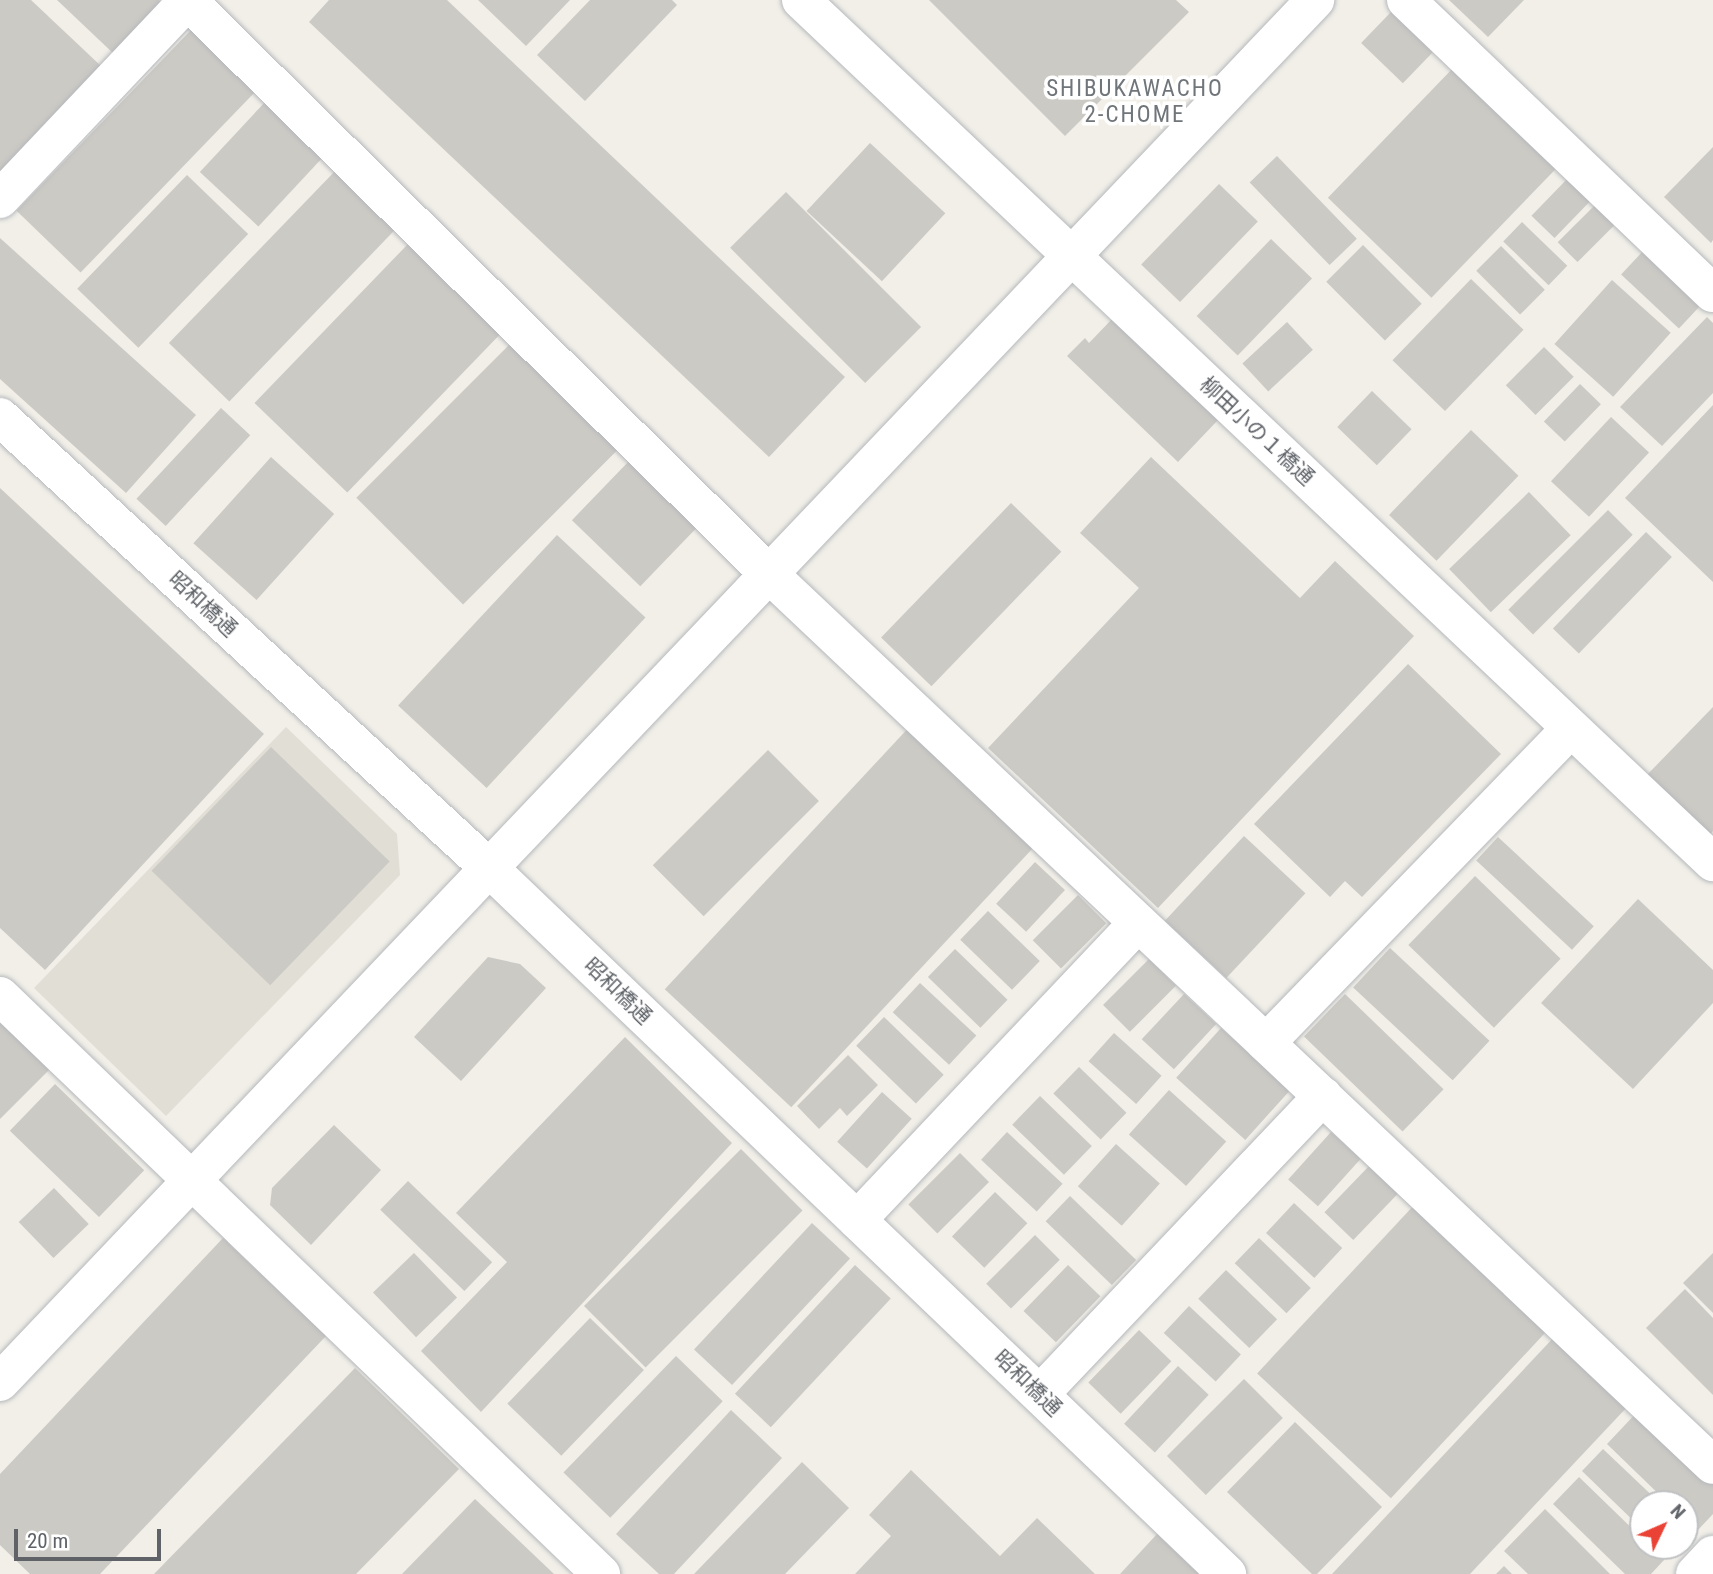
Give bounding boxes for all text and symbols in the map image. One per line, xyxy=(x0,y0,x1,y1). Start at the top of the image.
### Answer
district label: SHIBUKAWACHO 2-CHOME xyxy=(1048,75,1222,129)
street label: 柳田小の１橋通 xyxy=(1195,372,1319,490)
street label: 昭和橋通 xyxy=(164,566,242,642)
street label: 昭和橋通 xyxy=(579,953,657,1029)
street label: 昭和橋通 xyxy=(989,1345,1067,1421)
north arrow xyxy=(1629,1490,1699,1560)
text: N xyxy=(1666,1499,1690,1524)
scale bar xyxy=(18,1514,164,1558)
text: 20 m xyxy=(27,1529,68,1553)

